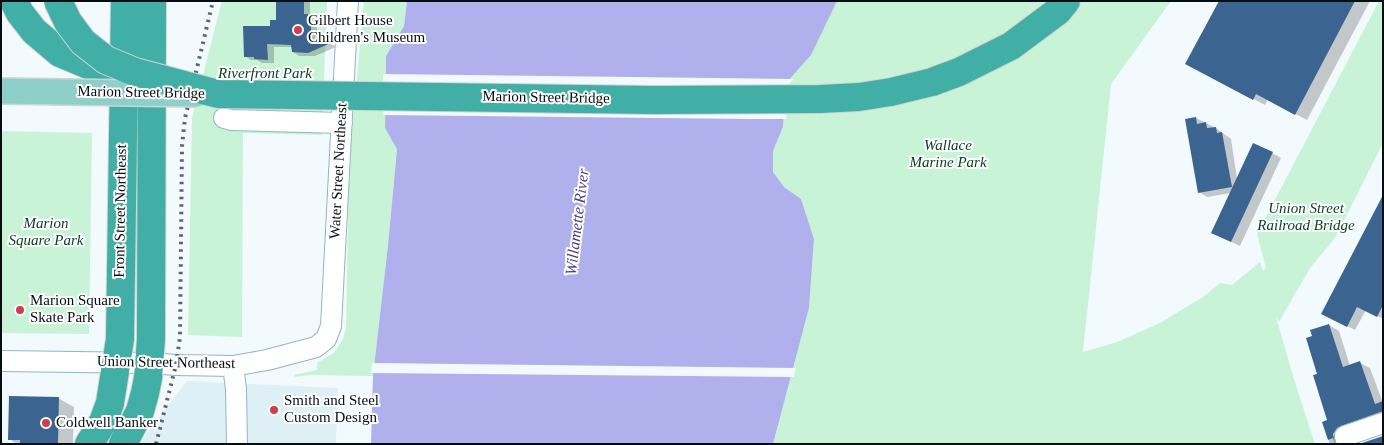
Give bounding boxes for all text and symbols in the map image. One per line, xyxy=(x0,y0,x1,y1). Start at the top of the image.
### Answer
place label: Gilbert House Children's Museum xyxy=(308,12,425,47)
marker: Gilbert House Children's Museum xyxy=(292,24,304,36)
park label: Riverfront Park xyxy=(218,65,312,83)
street label: Marion Street Bridge xyxy=(77,83,205,103)
street label: Marion Street Bridge xyxy=(482,88,610,108)
street label: Water Street Northeast xyxy=(326,103,352,239)
park label: Wallace Marine Park xyxy=(909,137,987,172)
street label: Front Street Northeast xyxy=(111,144,131,278)
water label: Willamette River xyxy=(562,168,594,276)
park label: Union Street Railroad Bridge xyxy=(1257,200,1355,235)
park label: Marion Square Park xyxy=(9,215,83,250)
place label: Marion Square Skate Park xyxy=(30,292,120,327)
marker: Marion Square Skate Park xyxy=(14,304,26,316)
street label: Union Street Northeast xyxy=(97,353,235,373)
place label: Smith and Steel Custom Design xyxy=(284,392,379,427)
marker: Smith and Steel Custom Design xyxy=(268,404,280,416)
place label: Coldwell Banker xyxy=(56,414,158,432)
marker: Coldwell Banker xyxy=(40,417,52,429)

